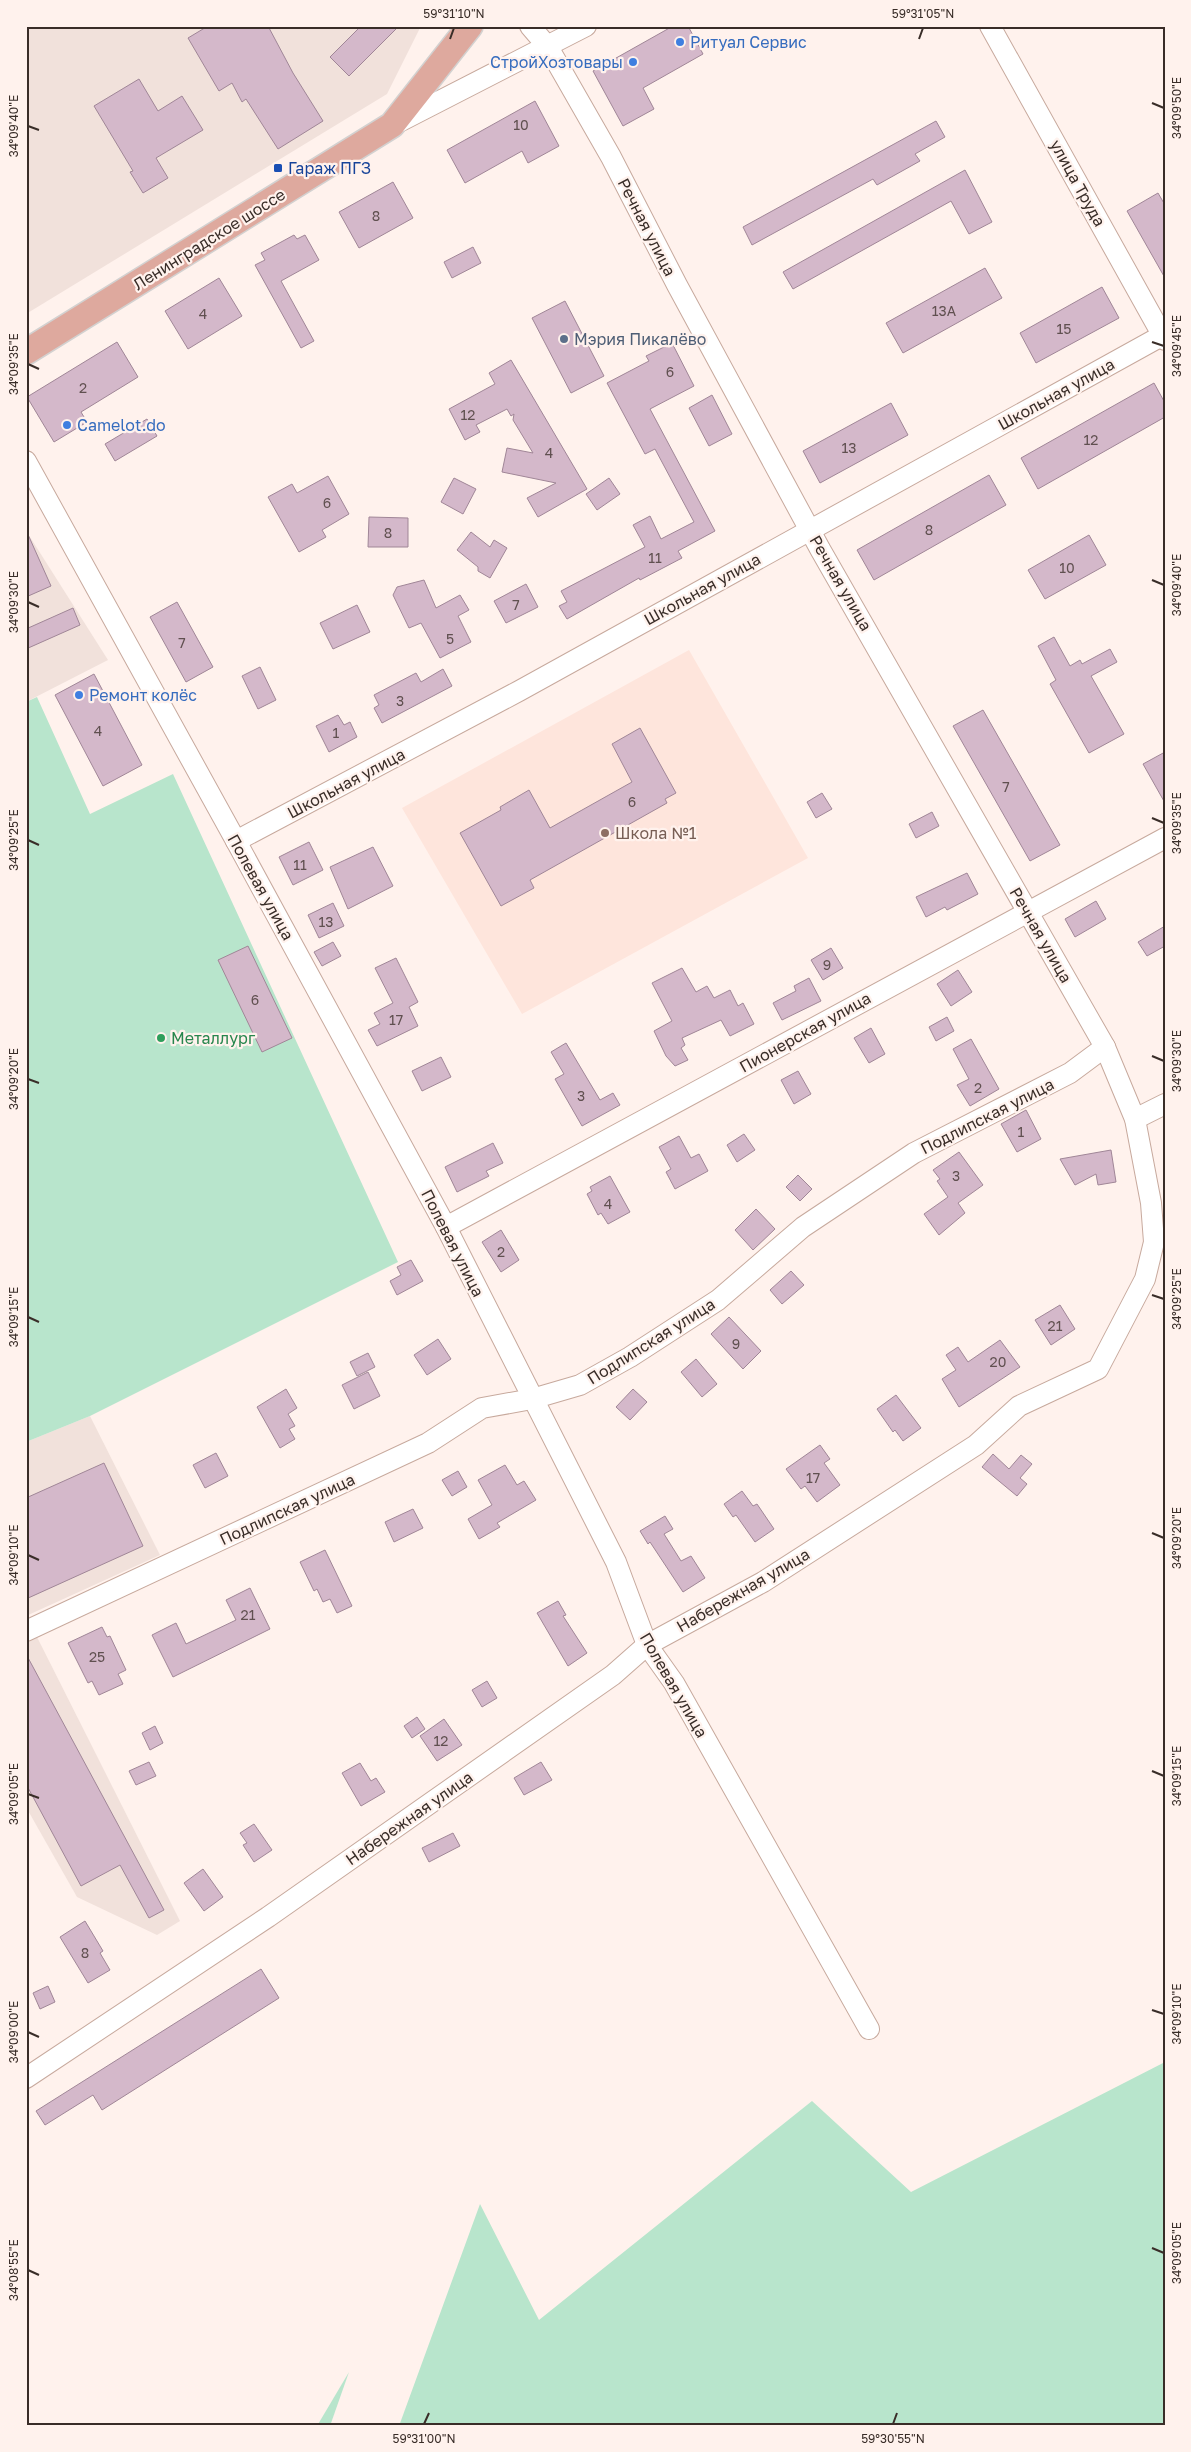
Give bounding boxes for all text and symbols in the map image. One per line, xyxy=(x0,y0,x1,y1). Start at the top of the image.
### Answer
text: 59°31'10"N xyxy=(423,6,485,21)
text: 59°31'05"N xyxy=(892,6,954,21)
place label: Ритуал Сервис xyxy=(690,32,807,52)
marker: Ритуал Сервис xyxy=(674,36,686,48)
place label: СтройХозтовары xyxy=(490,52,623,72)
marker: СтройХозтовары xyxy=(627,56,639,68)
text: 34°09'50"E xyxy=(1169,77,1184,139)
text: 34°09'40"E xyxy=(6,95,21,157)
house number: 10 xyxy=(513,116,529,133)
street label: улица Труда xyxy=(1046,136,1110,230)
place label: Гараж ПГЗ xyxy=(288,158,371,178)
marker: Гараж ПГЗ xyxy=(272,162,284,174)
street label: Речная улица xyxy=(614,175,680,279)
street label: Ленинградское шоссе xyxy=(129,184,289,294)
house number: 8 xyxy=(372,207,380,224)
house number: 13А xyxy=(932,302,957,319)
house number: 4 xyxy=(199,305,207,322)
text: 34°09'45"E xyxy=(1169,315,1184,377)
house number: 15 xyxy=(1057,320,1071,337)
place label: Мэрия Пикалёво xyxy=(574,329,706,349)
text: 34°09'35"E xyxy=(6,333,21,395)
marker: Мэрия Пикалёво xyxy=(558,333,570,345)
street label: Школьная улица xyxy=(994,354,1118,434)
house number: 6 xyxy=(666,363,674,380)
house number: 2 xyxy=(79,379,87,396)
house number: 12 xyxy=(461,406,475,423)
place label: Camelot.do xyxy=(77,415,166,435)
marker: Camelot.do xyxy=(61,419,73,431)
house number: 12 xyxy=(1084,431,1098,448)
house number: 13 xyxy=(842,439,856,456)
house number: 4 xyxy=(545,444,553,461)
house number: 6 xyxy=(323,494,331,511)
house number: 8 xyxy=(925,521,933,538)
house number: 8 xyxy=(384,524,392,541)
street label: Речная улица xyxy=(806,532,876,634)
street label: Школьная улица xyxy=(640,549,764,629)
house number: 11 xyxy=(648,549,662,566)
text: 34°09'40"E xyxy=(1169,554,1184,616)
house number: 10 xyxy=(1059,559,1075,576)
text: 34°09'30"E xyxy=(6,571,21,633)
house number: 7 xyxy=(512,596,520,613)
house number: 5 xyxy=(446,630,454,647)
house number: 7 xyxy=(178,634,186,651)
place label: Ремонт колёс xyxy=(89,685,197,705)
marker: Ремонт колёс xyxy=(73,689,85,701)
house number: 3 xyxy=(396,692,404,709)
house number: 4 xyxy=(94,722,102,739)
house number: 1 xyxy=(333,724,340,741)
street label: Школьная улица xyxy=(284,744,408,822)
house number: 7 xyxy=(1002,778,1010,795)
text: 34°09'35"E xyxy=(1169,792,1184,854)
house number: 6 xyxy=(628,793,636,810)
text: 34°09'25"E xyxy=(6,809,21,871)
place label: Школа №1 xyxy=(615,823,697,843)
marker: Школа №1 xyxy=(599,827,611,839)
street label: Полевая улица xyxy=(224,830,298,944)
house number: 11 xyxy=(293,856,307,873)
street label: Речная улица xyxy=(1006,884,1076,986)
house number: 13 xyxy=(319,913,333,930)
house number: 9 xyxy=(823,956,831,973)
street label: Пионерская улица xyxy=(736,988,874,1076)
house number: 6 xyxy=(251,991,259,1008)
house number: 17 xyxy=(389,1011,403,1028)
place label: Металлург xyxy=(171,1028,256,1048)
text: 34°09'30"E xyxy=(1169,1030,1184,1092)
marker: Металлург xyxy=(155,1032,167,1044)
text: 34°09'20"E xyxy=(6,1048,21,1110)
street label: Подлипская улица xyxy=(917,1074,1057,1158)
house number: 2 xyxy=(974,1079,982,1096)
house number: 3 xyxy=(577,1087,585,1104)
house number: 1 xyxy=(1018,1123,1025,1140)
house number: 3 xyxy=(952,1167,960,1184)
street label: Полевая улица xyxy=(417,1186,489,1300)
house number: 4 xyxy=(604,1195,612,1212)
house number: 2 xyxy=(497,1243,505,1260)
text: 34°09'25"E xyxy=(1169,1268,1184,1330)
text: 34°09'15"E xyxy=(6,1287,21,1347)
street label: Подлипская улица xyxy=(583,1294,719,1388)
house number: 21 xyxy=(1048,1317,1063,1334)
house number: 9 xyxy=(732,1335,740,1352)
house number: 20 xyxy=(990,1353,1006,1370)
street label: Подлипская улица xyxy=(216,1469,358,1549)
house number: 17 xyxy=(806,1469,820,1486)
text: 34°09'20"E xyxy=(1169,1507,1184,1569)
text: 34°09'10"E xyxy=(6,1524,21,1586)
street label: Набережная улица xyxy=(673,1544,813,1636)
house number: 21 xyxy=(241,1606,256,1623)
street label: Полевая улица xyxy=(636,1629,712,1741)
house number: 25 xyxy=(89,1648,105,1665)
house number: 12 xyxy=(434,1732,448,1749)
text: 34°09'15"E xyxy=(1169,1746,1184,1806)
text: 34°09'05"E xyxy=(6,1763,21,1825)
street label: Набережная улица xyxy=(342,1767,476,1869)
house number: 8 xyxy=(81,1944,89,1961)
text: 34°09'10"E xyxy=(1169,1983,1184,2045)
text: 34°09'00"E xyxy=(6,2001,21,2063)
text: 34°09'05"E xyxy=(1169,2222,1184,2284)
text: 34°08'55"E xyxy=(6,2239,21,2301)
text: 59°31'00"N xyxy=(392,2431,456,2446)
text: 59°30'55"N xyxy=(861,2431,925,2446)

